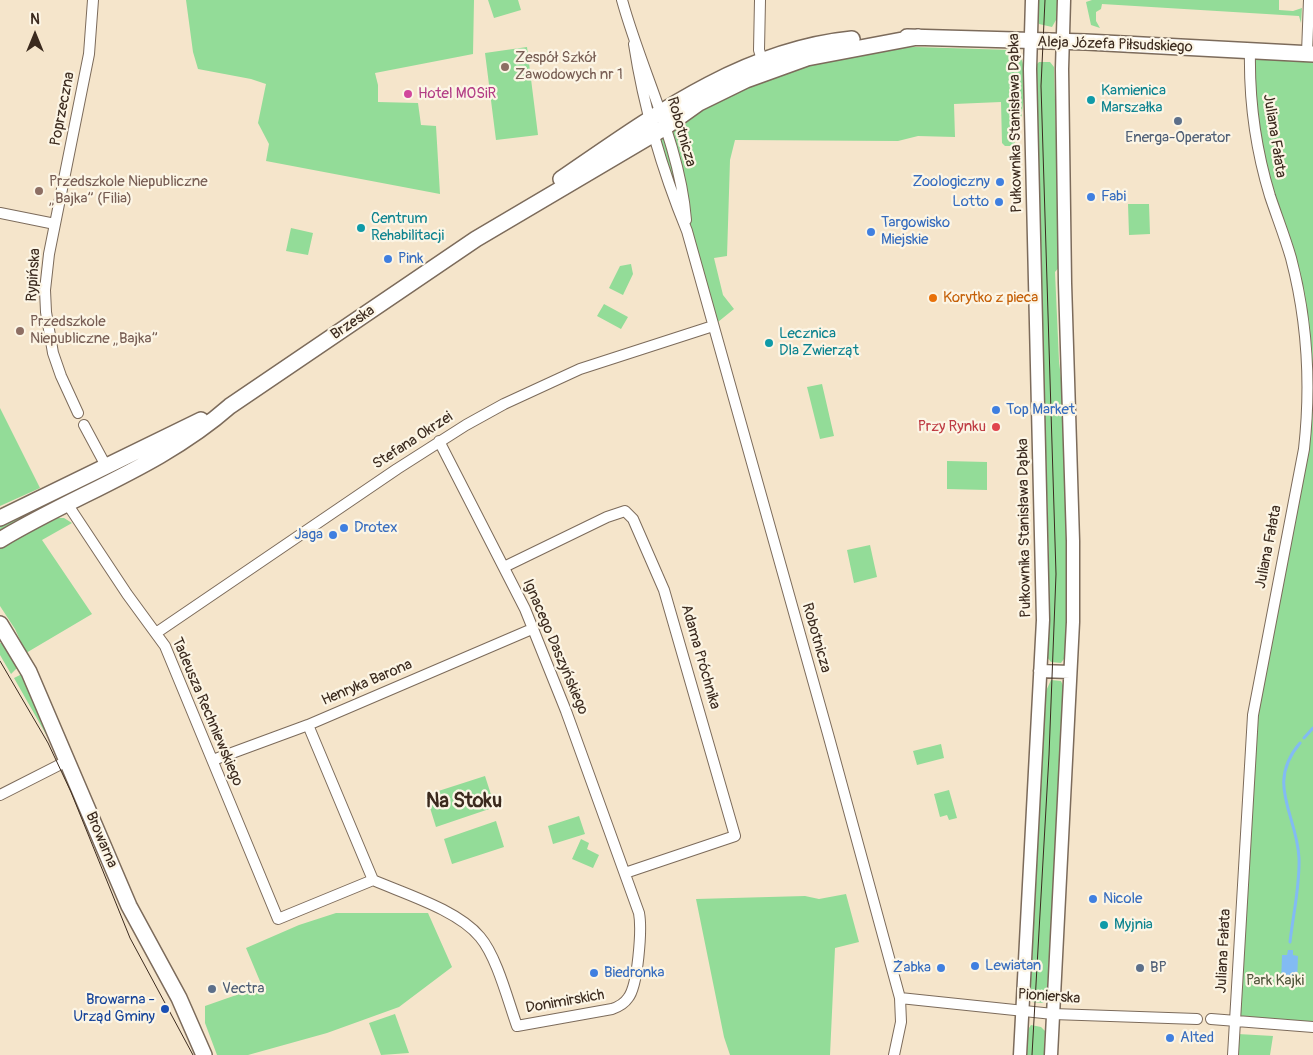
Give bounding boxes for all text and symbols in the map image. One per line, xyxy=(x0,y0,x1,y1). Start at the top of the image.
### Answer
north arrow xyxy=(10,10,60,60)
text: N xyxy=(30,11,40,28)
street label: Pułkownika Stanisława Dąbka xyxy=(1005,33,1027,213)
street label: Aleja Józefa Piłsudskiego xyxy=(1037,33,1193,57)
place label: Zespół Szkół Zawodowych nr 1 xyxy=(515,49,623,84)
marker: Zespół Szkół Zawodowych nr 1 xyxy=(499,61,511,73)
street label: Poprzeczna xyxy=(47,70,79,148)
place label: Kamienica Marszałka xyxy=(1101,82,1166,117)
place label: Hotel MOSiR xyxy=(418,85,496,103)
marker: Hotel MOSiR xyxy=(402,88,414,100)
street label: Juliana Fałata xyxy=(1258,93,1290,179)
marker: Kamienica Marszałka xyxy=(1085,94,1097,106)
street label: Robotnicza xyxy=(662,95,700,169)
marker: Energa-Operator xyxy=(1172,115,1184,127)
place label: Energa-Operator xyxy=(1125,129,1231,147)
place label: Przedszkole Niepubliczne „Bajka” (Filia) xyxy=(49,173,208,208)
place label: Zoologiczny xyxy=(912,173,990,191)
marker: Zoologiczny xyxy=(994,176,1006,188)
marker: Przedszkole Niepubliczne „Bajka” (Filia) xyxy=(33,185,45,197)
place label: Fabi xyxy=(1101,188,1126,206)
marker: Fabi xyxy=(1085,191,1097,203)
place label: Lotto xyxy=(952,193,989,211)
marker: Lotto xyxy=(993,196,1005,208)
place label: Centrum Rehabilitacji xyxy=(371,210,444,245)
place label: Targowisko Miejskie xyxy=(881,214,950,249)
marker: Centrum Rehabilitacji xyxy=(355,222,367,234)
marker: Targowisko Miejskie xyxy=(865,226,877,238)
street label: Rypińska xyxy=(23,248,45,302)
place label: Pink xyxy=(398,250,424,268)
marker: Pink xyxy=(382,253,394,265)
place label: Korytko z pieca xyxy=(943,289,1038,307)
marker: Korytko z pieca xyxy=(927,292,939,304)
street label: Brzeska xyxy=(328,302,378,344)
place label: Przedszkole Niepubliczne „Bajka” xyxy=(30,313,158,348)
marker: Przedszkole Niepubliczne „Bajka” xyxy=(14,325,26,337)
place label: Lecznica Dla Zwierząt xyxy=(779,325,859,360)
marker: Lecznica Dla Zwierząt xyxy=(763,337,775,349)
place label: Top Market xyxy=(1006,401,1075,419)
marker: Top Market xyxy=(990,404,1002,416)
street label: Stefana Okrzei xyxy=(370,408,456,474)
place label: Przy Rynku xyxy=(918,418,986,436)
marker: Przy Rynku xyxy=(990,421,1002,433)
street label: Pułkownika Stanisława Dąbka xyxy=(1014,438,1036,618)
street label: Juliana Fałata xyxy=(1252,504,1286,590)
place label: Drotex xyxy=(354,519,397,537)
marker: Drotex xyxy=(338,522,350,534)
place label: Jaga xyxy=(294,526,323,544)
marker: Jaga xyxy=(327,529,339,541)
street label: Ignacego Daszyńskiego xyxy=(518,576,592,718)
street label: Robotnicza xyxy=(797,601,835,675)
street label: Adama Próchnika xyxy=(676,603,724,711)
street label: Tadeusza Rechniewskiego xyxy=(168,635,246,789)
street label: Henryka Barona xyxy=(319,656,415,710)
district label: Na Stoku xyxy=(426,790,502,814)
street label: Browarna xyxy=(81,809,121,871)
place label: Nicole xyxy=(1103,890,1142,908)
marker: Nicole xyxy=(1087,893,1099,905)
street label: Juliana Fałata xyxy=(1213,908,1235,994)
place label: Myjnia xyxy=(1114,916,1153,934)
marker: Myjnia xyxy=(1098,919,1110,931)
place label: Lewiatan xyxy=(985,957,1041,975)
place label: Żabka xyxy=(893,959,931,977)
place label: BP xyxy=(1150,959,1167,977)
marker: Lewiatan xyxy=(969,960,981,972)
marker: Żabka xyxy=(935,962,947,974)
marker: BP xyxy=(1134,962,1146,974)
place label: Biedronka xyxy=(604,964,665,982)
marker: Biedronka xyxy=(588,967,600,979)
park label: Park Kajki xyxy=(1246,972,1304,990)
place label: Vectra xyxy=(222,980,264,998)
marker: Vectra xyxy=(206,983,218,995)
street label: Donimirskich xyxy=(524,986,606,1018)
street label: Pionierska xyxy=(1017,986,1081,1008)
place label: Browarna - Urząd Gminy xyxy=(73,991,155,1026)
marker: Browarna - Urząd Gminy xyxy=(159,1003,171,1015)
place label: Alted xyxy=(1180,1029,1214,1047)
marker: Alted xyxy=(1164,1032,1176,1044)

